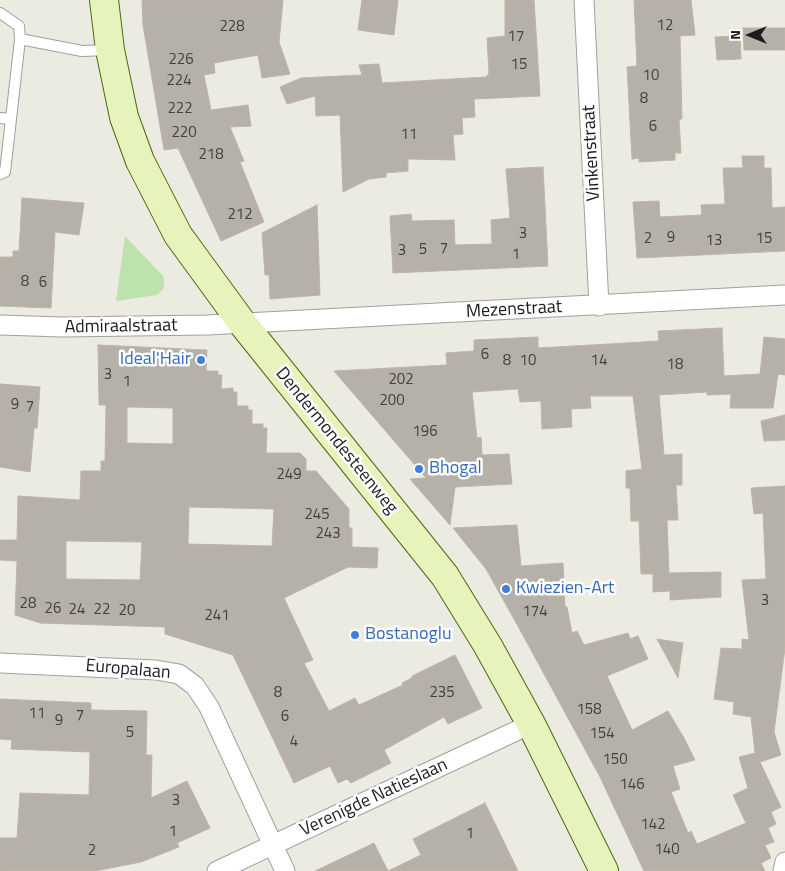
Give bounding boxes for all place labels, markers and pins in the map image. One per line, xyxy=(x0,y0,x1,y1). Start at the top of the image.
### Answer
place label: Ideal'Hair xyxy=(120,349,191,371)
marker: Ideal'Hair xyxy=(195,354,207,366)
place label: Bhogal xyxy=(429,458,482,480)
marker: Bhogal xyxy=(413,463,425,475)
place label: Kwiezien-Art xyxy=(516,578,614,600)
marker: Kwiezien-Art xyxy=(500,583,512,595)
place label: Bostanoglu xyxy=(365,624,451,646)
marker: Bostanoglu xyxy=(349,629,361,641)

